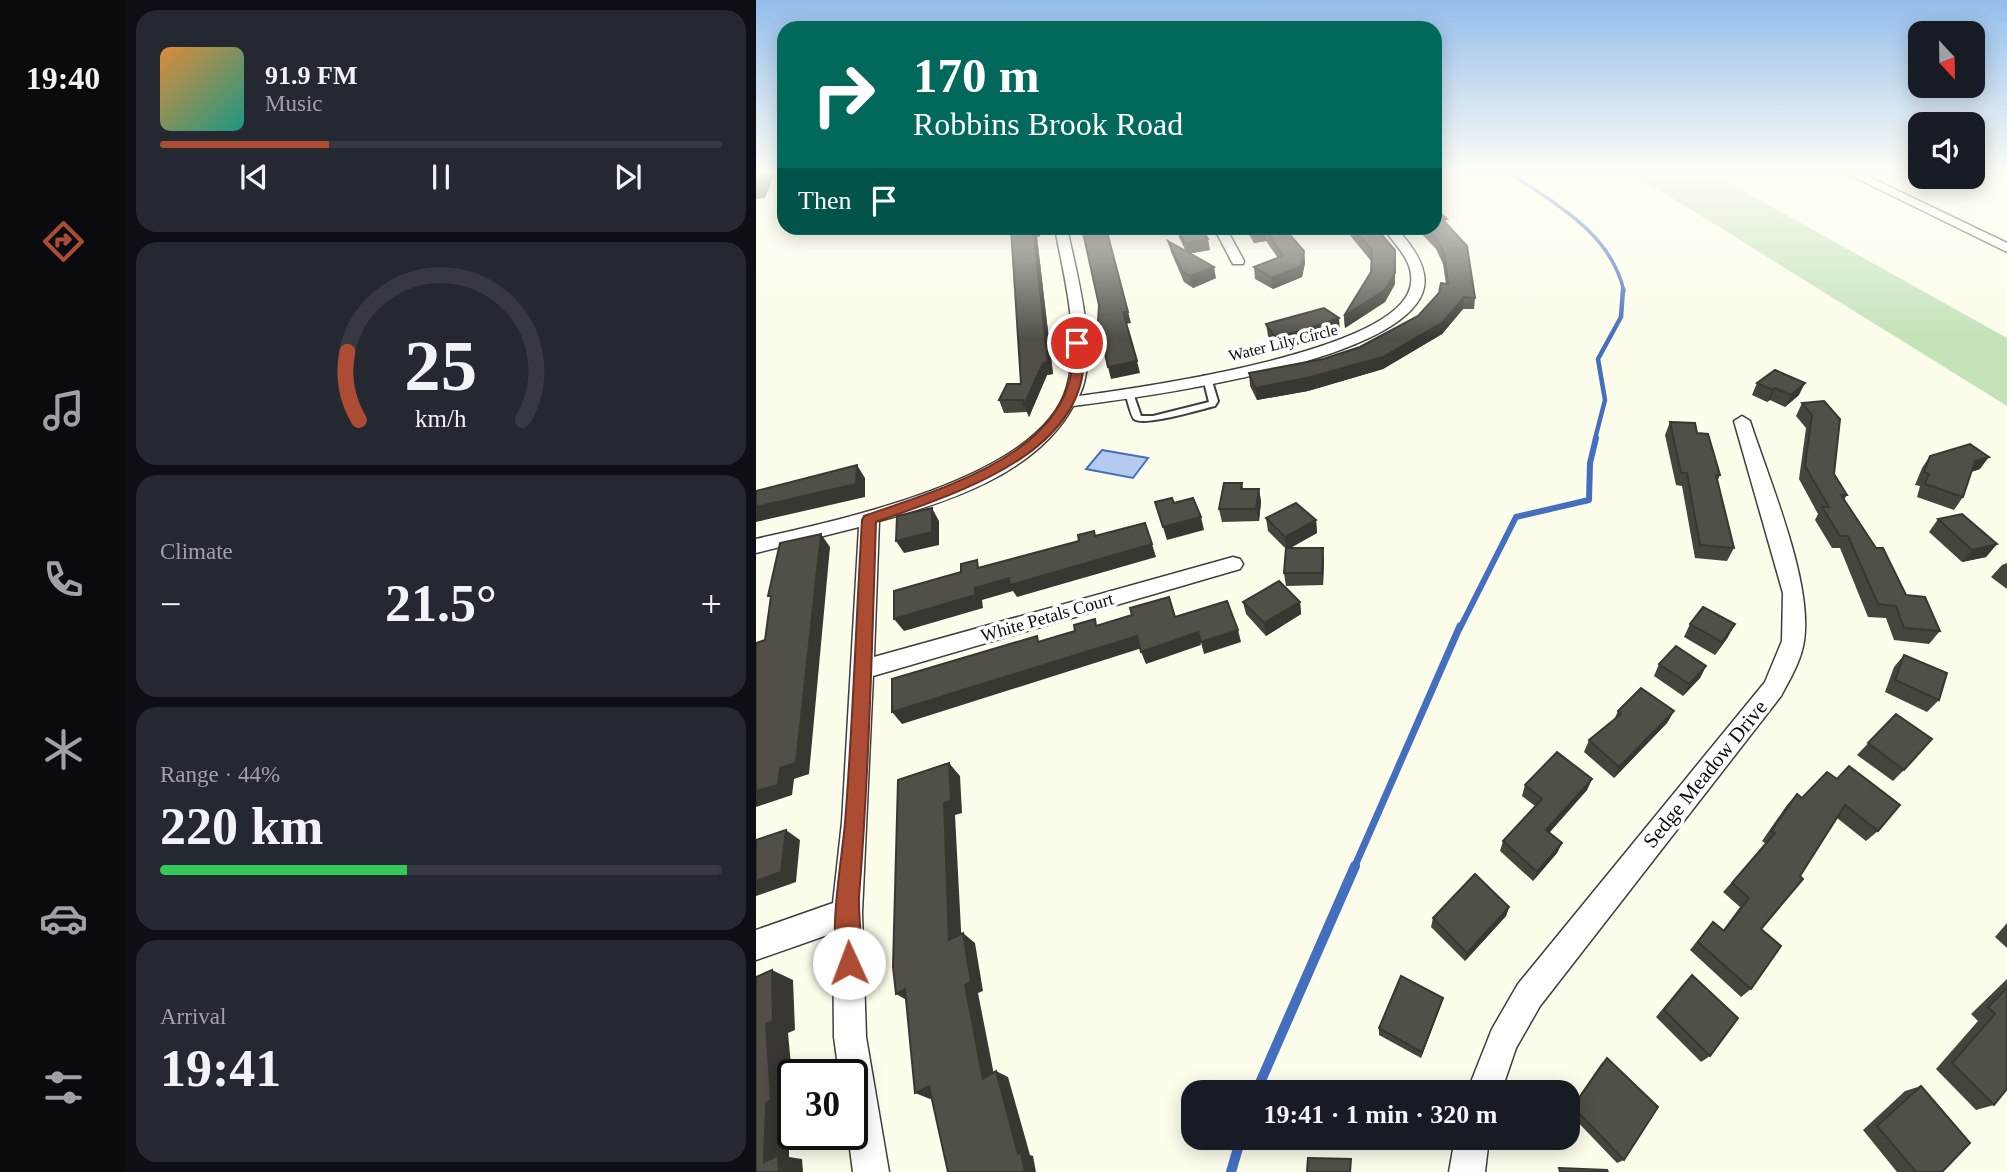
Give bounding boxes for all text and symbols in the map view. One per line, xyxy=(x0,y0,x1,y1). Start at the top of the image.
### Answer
north arrow xyxy=(1908,21,1984,98)
map controls xyxy=(1908,21,1985,189)
text: 170 m xyxy=(913,48,1040,103)
icon: right xyxy=(798,49,889,140)
text: 19:40 xyxy=(26,60,100,96)
text: 91.9 FM xyxy=(265,61,357,90)
text: Music xyxy=(265,91,323,116)
text: Robbins Brook Road xyxy=(913,106,1183,142)
button: sound xyxy=(1908,112,1985,189)
icon: previous xyxy=(235,158,273,196)
icon: pause xyxy=(422,158,460,196)
icon: next xyxy=(609,158,647,196)
icon: arrive xyxy=(865,182,903,220)
text: Then xyxy=(798,186,851,215)
icon: directions xyxy=(39,217,88,266)
pin xyxy=(1047,313,1107,373)
street label: Water Lily Circle xyxy=(1227,321,1340,365)
icon: arrive xyxy=(1058,324,1096,362)
text: 25 xyxy=(405,325,477,406)
icon: music xyxy=(39,386,88,435)
text: km/h xyxy=(415,404,467,431)
text: Climate xyxy=(160,539,233,564)
icon: phone xyxy=(39,555,88,604)
text: 21.5° xyxy=(385,575,497,632)
text: − xyxy=(160,583,181,625)
text: + xyxy=(701,583,722,625)
street label: White Petals Court xyxy=(978,589,1116,645)
street label: Sedge Meadow Drive xyxy=(1638,695,1772,853)
icon: climate xyxy=(39,725,88,774)
text: Range · 44% xyxy=(160,762,280,787)
text: 220 km xyxy=(160,798,323,855)
icon: car xyxy=(39,894,88,943)
position arrow xyxy=(812,926,886,1000)
text: Arrival xyxy=(160,1004,226,1029)
text: 19:41 xyxy=(160,1040,281,1097)
speed limit sign: 30 xyxy=(777,1059,868,1150)
icon: filters xyxy=(39,1063,88,1112)
text: 19:41 · 1 min · 320 m xyxy=(1264,1100,1498,1129)

